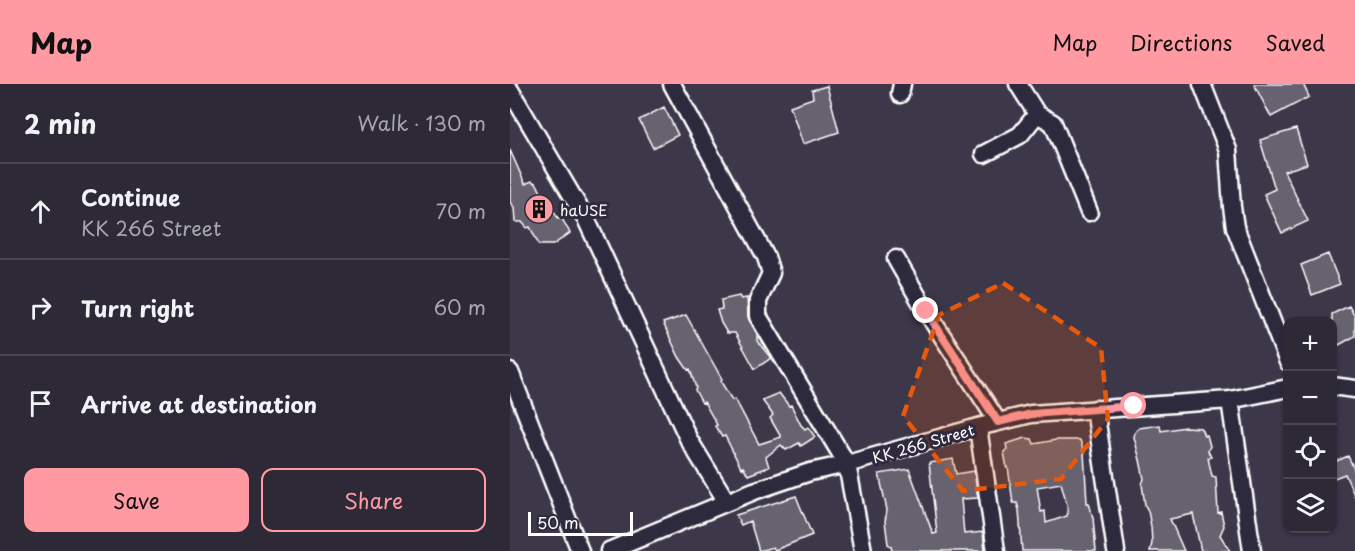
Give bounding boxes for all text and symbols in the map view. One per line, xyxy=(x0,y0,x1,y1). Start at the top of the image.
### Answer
text: Map xyxy=(30,21,92,64)
text: Map xyxy=(1052,26,1097,58)
text: Directions xyxy=(1130,26,1232,58)
text: Saved xyxy=(1265,26,1325,58)
text: 2 min xyxy=(24,104,97,143)
text: Walk · 130 m xyxy=(358,108,486,138)
text: Continue xyxy=(81,180,180,213)
building icon: haUSE xyxy=(523,193,555,225)
icon: ahead xyxy=(24,195,57,228)
text: 70 m xyxy=(436,196,486,226)
place label: haUSE xyxy=(560,198,608,221)
text: KK 266 Street xyxy=(81,213,221,243)
icon: right xyxy=(24,291,57,324)
text: Turn right xyxy=(81,291,194,324)
text: 60 m xyxy=(434,292,486,322)
route end xyxy=(912,297,938,323)
map controls xyxy=(1283,317,1337,533)
button: + xyxy=(1283,317,1337,371)
button: − xyxy=(1283,371,1337,425)
icon: arrive xyxy=(24,387,57,420)
text: Arrive at destination xyxy=(81,387,317,420)
route start xyxy=(1120,392,1146,418)
street label: KK 266 Street xyxy=(869,417,977,469)
button: locate xyxy=(1283,425,1337,479)
button: Save xyxy=(24,468,249,532)
button: Share xyxy=(261,468,486,532)
button: layers xyxy=(1283,479,1337,533)
scale bar xyxy=(528,509,633,536)
text: 50 m xyxy=(537,510,578,534)

